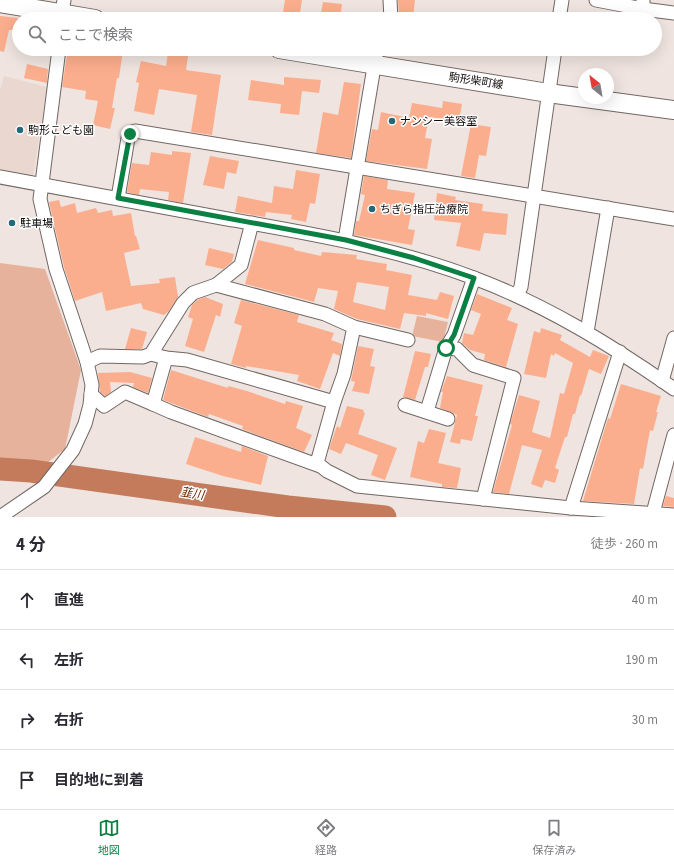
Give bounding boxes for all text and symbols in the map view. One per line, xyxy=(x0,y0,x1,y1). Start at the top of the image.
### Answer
search box xyxy=(12,12,662,56)
icon: search xyxy=(26,23,48,45)
text: ここで検索 xyxy=(58,25,133,46)
north arrow xyxy=(578,68,614,104)
street label: 駒形柴町線 xyxy=(448,69,504,93)
place label: ナンシー美容室 xyxy=(400,114,477,129)
marker: ナンシー美容室 xyxy=(387,116,397,126)
place label: 駒形こども園 xyxy=(28,123,94,138)
marker: 駒形こども園 xyxy=(15,125,25,135)
route end xyxy=(121,125,139,143)
place label: ちぎら指圧治療院 xyxy=(380,202,468,217)
marker: ちぎら指圧治療院 xyxy=(367,204,377,214)
place label: 駐車場 xyxy=(20,216,53,231)
marker: 駐車場 xyxy=(7,218,17,228)
route start xyxy=(437,339,455,357)
water label: 韮川 xyxy=(179,484,207,504)
text: 4 分 xyxy=(16,533,45,557)
text: 徒歩 · 260 m xyxy=(591,535,658,553)
icon: ahead xyxy=(16,589,38,611)
text: 直進 xyxy=(54,590,84,611)
text: 40 m xyxy=(632,591,658,609)
icon: left xyxy=(16,649,38,671)
text: 左折 xyxy=(54,650,84,671)
text: 190 m xyxy=(625,651,658,669)
icon: right xyxy=(16,709,38,731)
text: 右折 xyxy=(54,710,84,731)
text: 30 m xyxy=(632,711,658,729)
icon: arrive xyxy=(16,769,38,791)
text: 目的地に到着 xyxy=(54,770,144,791)
tab: 地図 xyxy=(98,817,120,858)
tab: 経路 xyxy=(315,817,337,858)
tab: 保存済み xyxy=(532,817,576,858)

